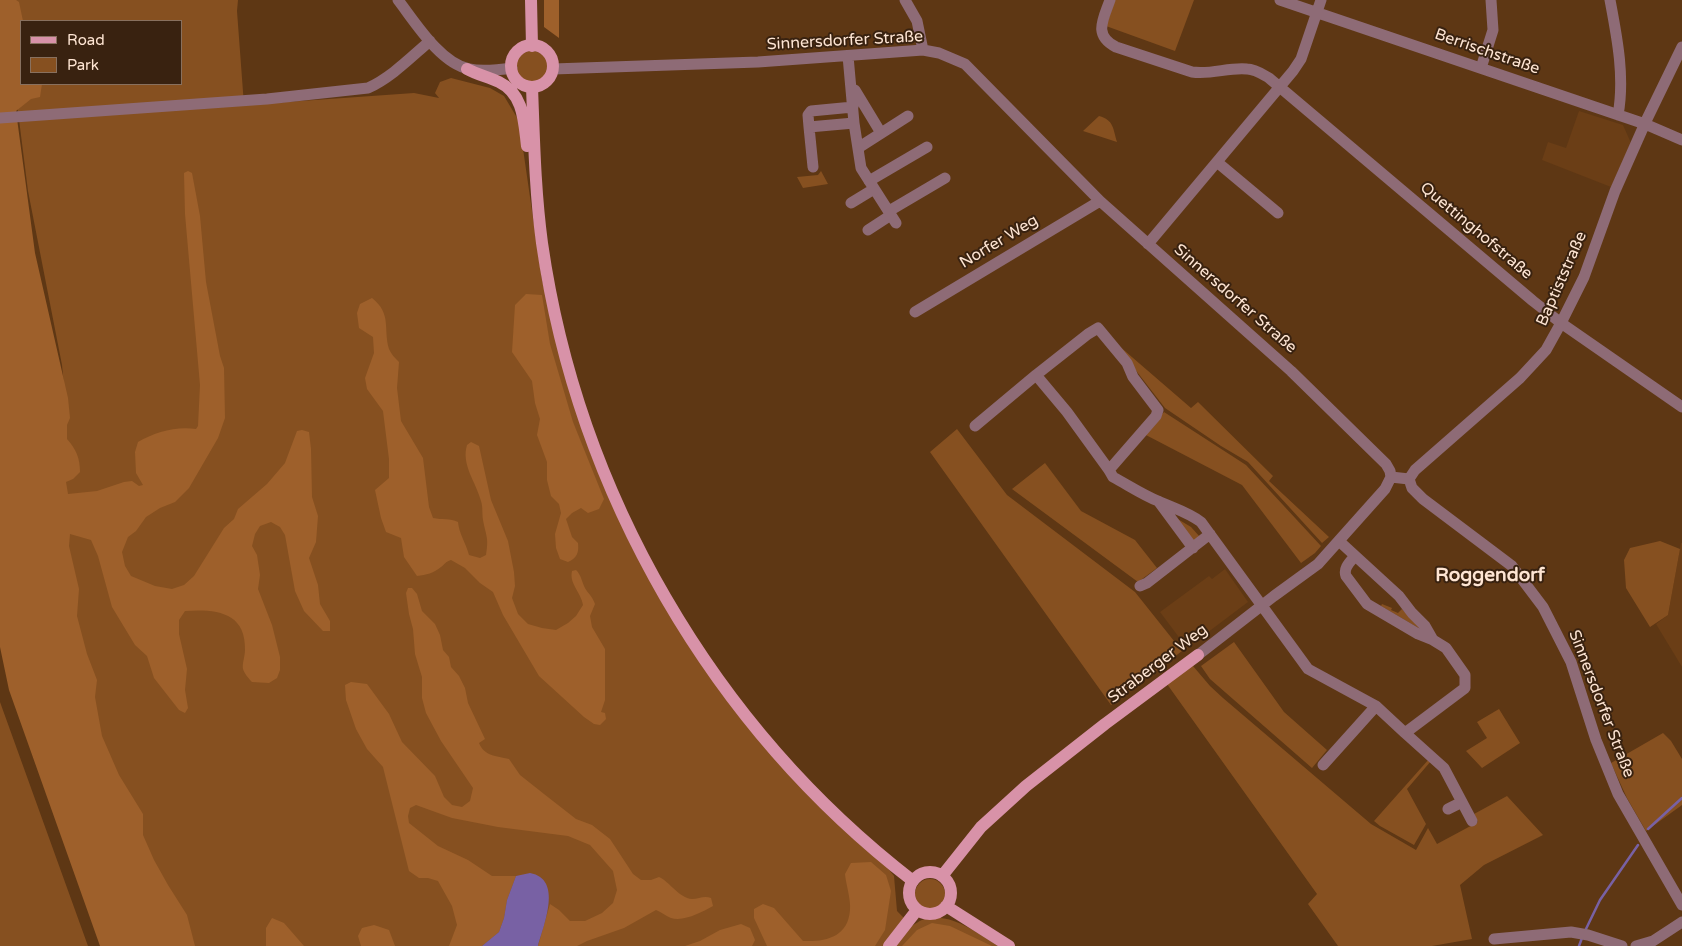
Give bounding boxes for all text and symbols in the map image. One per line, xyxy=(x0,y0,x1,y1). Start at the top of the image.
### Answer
legend xyxy=(20,20,182,85)
street label: Berrischstraße xyxy=(1432,25,1542,79)
street label: Sinnersdorfer Straße xyxy=(766,27,924,55)
text: Road xyxy=(67,31,105,49)
text: Park xyxy=(67,56,99,74)
street label: Quettinghofstraße xyxy=(1416,178,1536,284)
street label: Norfer Weg xyxy=(956,211,1042,273)
street label: Baptiststraße xyxy=(1533,229,1591,329)
street label: Sinnersdorfer Straße xyxy=(1170,240,1300,358)
district label: Roggendorf xyxy=(1435,565,1545,587)
street label: Straberger Weg xyxy=(1104,620,1212,708)
street label: Sinnersdorfer Straße xyxy=(1564,628,1638,780)

